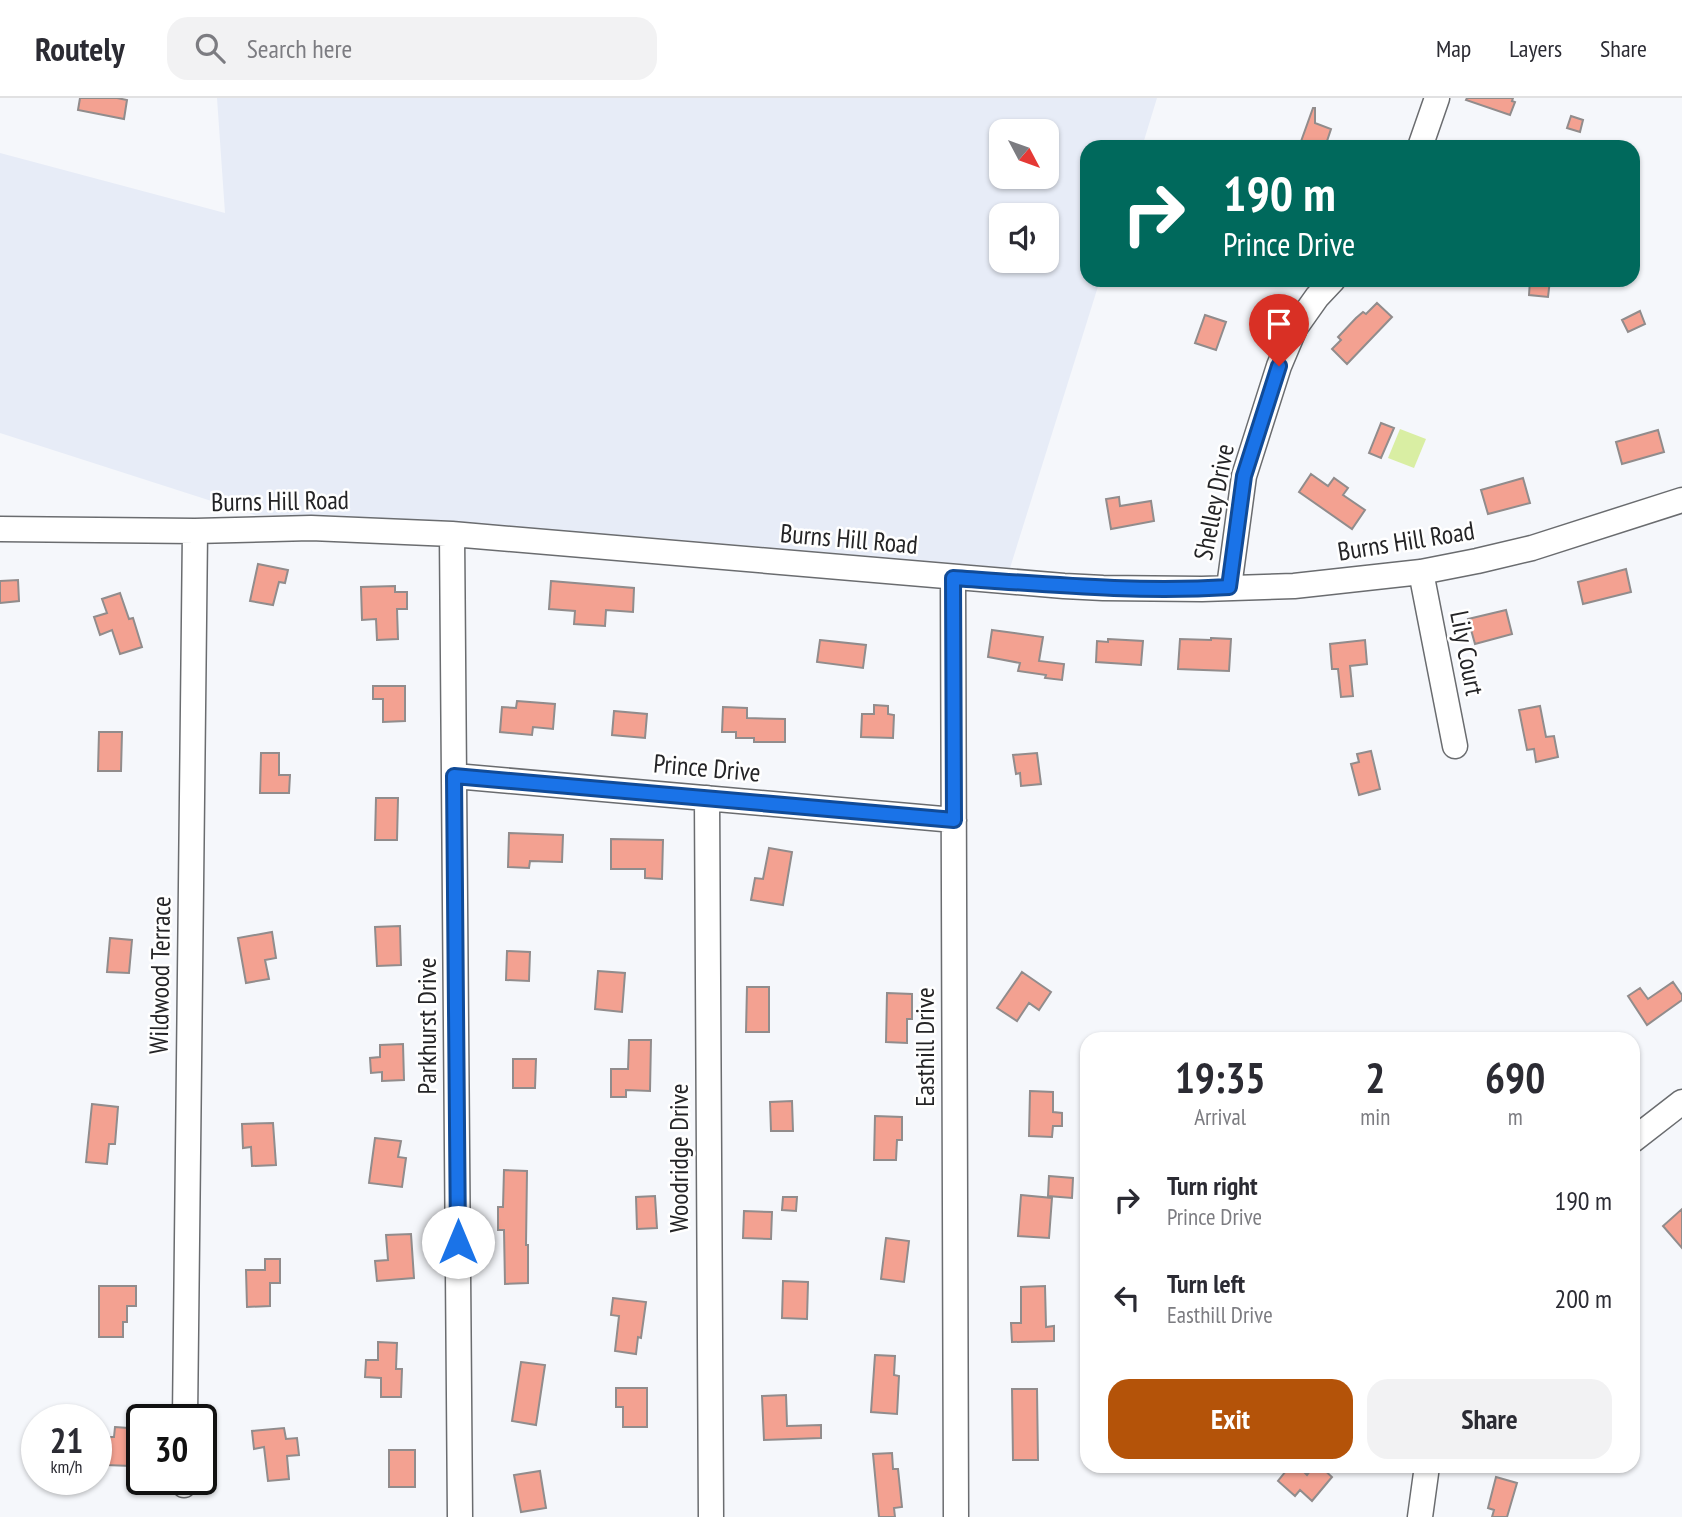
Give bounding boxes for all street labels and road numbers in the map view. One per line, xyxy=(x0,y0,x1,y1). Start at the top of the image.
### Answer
street label: Shelley Drive xyxy=(1186,441,1241,563)
street label: Burns Hill Road xyxy=(211,483,349,518)
street label: Burns Hill Road xyxy=(1335,513,1477,568)
street label: Burns Hill Road xyxy=(779,516,919,561)
street label: Lily Court xyxy=(1443,608,1492,698)
street label: Prince Drive xyxy=(652,746,762,789)
street label: Wildwood Terrace xyxy=(142,896,177,1054)
street label: Parkhurst Drive xyxy=(410,957,443,1095)
street label: Easthill Drive xyxy=(908,987,941,1107)
street label: Woodridge Drive xyxy=(662,1083,695,1233)

